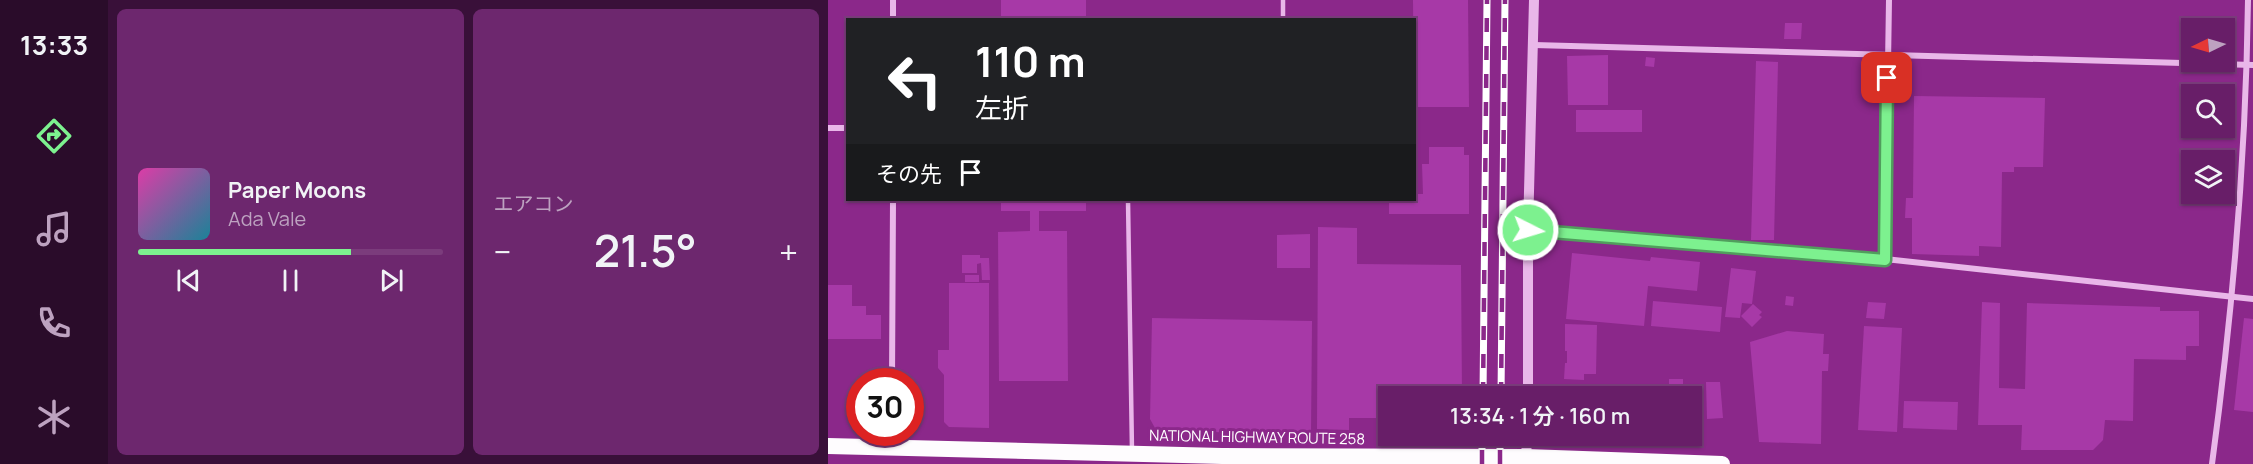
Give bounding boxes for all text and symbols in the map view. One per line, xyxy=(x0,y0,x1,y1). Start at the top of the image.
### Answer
north arrow xyxy=(2181,18,2235,72)
map controls xyxy=(2181,18,2235,204)
text: 13:33 xyxy=(20,26,88,63)
text: 110 m xyxy=(975,32,1086,90)
icon: left xyxy=(876,42,954,120)
pin xyxy=(1861,52,1912,103)
icon: arrive xyxy=(1870,61,1903,94)
button: search xyxy=(2181,84,2235,138)
text: 左折 xyxy=(975,89,1029,126)
icon: directions xyxy=(33,115,75,157)
button: layers xyxy=(2181,150,2235,204)
icon: arrive xyxy=(954,156,987,189)
text: その先 xyxy=(876,159,942,189)
text: Paper Moons xyxy=(228,175,366,205)
text: エアコン xyxy=(494,190,574,217)
position arrow xyxy=(1496,198,1560,262)
text: Ada Vale xyxy=(228,205,306,232)
icon: music xyxy=(33,208,75,250)
text: 21.5° xyxy=(594,219,697,281)
text: − xyxy=(494,229,511,274)
text: + xyxy=(779,229,798,274)
icon: previous xyxy=(172,264,205,297)
icon: pause xyxy=(274,264,307,297)
icon: next xyxy=(375,264,408,297)
icon: phone xyxy=(33,302,75,344)
speed limit sign: 30 xyxy=(846,368,924,446)
icon: climate xyxy=(33,396,75,438)
text: 13:34 · 1 分 · 160 m xyxy=(1450,401,1630,431)
street label: NATIONAL HIGHWAY ROUTE 258 xyxy=(1149,425,1365,449)

